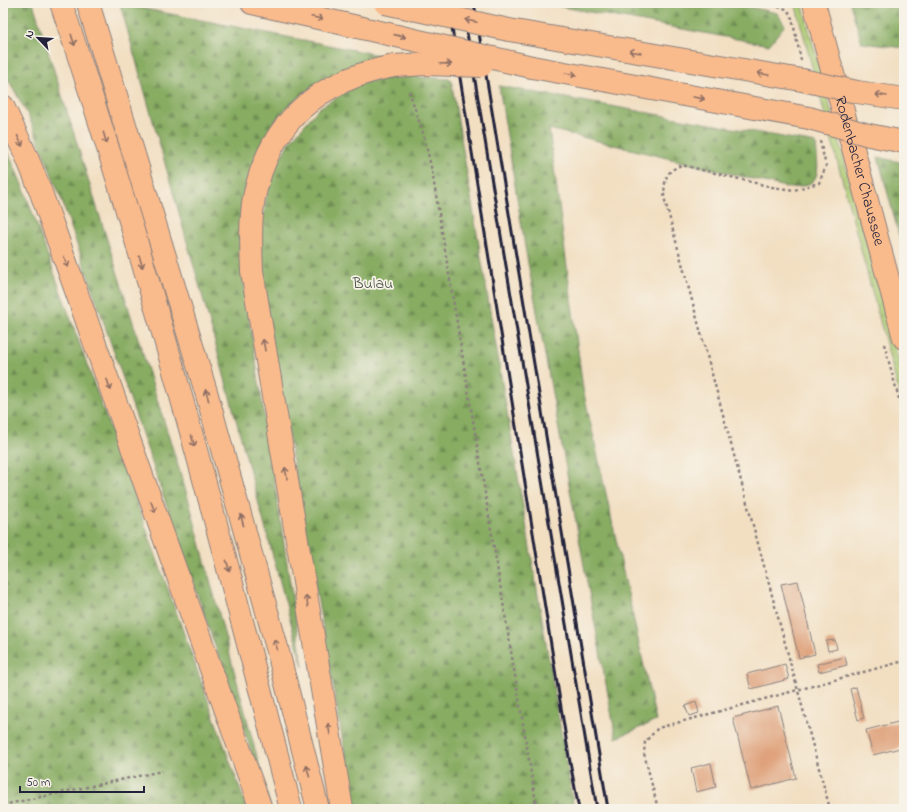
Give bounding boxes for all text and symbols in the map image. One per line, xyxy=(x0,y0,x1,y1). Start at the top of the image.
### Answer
one-way arrow xyxy=(310,14,323,22)
one-way arrow xyxy=(465,17,478,25)
north arrow xyxy=(18,18,58,58)
text: N xyxy=(21,27,39,41)
one-way arrow xyxy=(393,33,406,41)
one-way arrow xyxy=(70,34,78,46)
one-way arrow xyxy=(629,48,642,56)
one-way arrow xyxy=(439,61,452,68)
one-way arrow xyxy=(757,69,770,77)
one-way arrow xyxy=(564,71,577,79)
one-way arrow xyxy=(875,91,888,99)
one-way arrow xyxy=(692,94,705,102)
street label: Rodenbacher Chaussee xyxy=(828,94,891,249)
one-way arrow xyxy=(101,131,109,144)
one-way arrow xyxy=(17,134,24,146)
one-way arrow xyxy=(62,256,70,268)
one-way arrow xyxy=(138,256,145,269)
park label: Bulau xyxy=(352,272,393,296)
one-way arrow xyxy=(260,338,268,351)
one-way arrow xyxy=(106,378,114,390)
one-way arrow xyxy=(203,388,210,401)
one-way arrow xyxy=(190,434,197,447)
one-way arrow xyxy=(282,467,290,480)
one-way arrow xyxy=(150,501,157,514)
one-way arrow xyxy=(238,514,245,527)
one-way arrow xyxy=(225,560,232,573)
one-way arrow xyxy=(303,595,311,608)
one-way arrow xyxy=(272,639,279,652)
one-way arrow xyxy=(325,723,333,736)
one-way arrow xyxy=(304,765,312,778)
scale bar xyxy=(20,768,144,794)
text: 50 m xyxy=(26,774,50,792)

